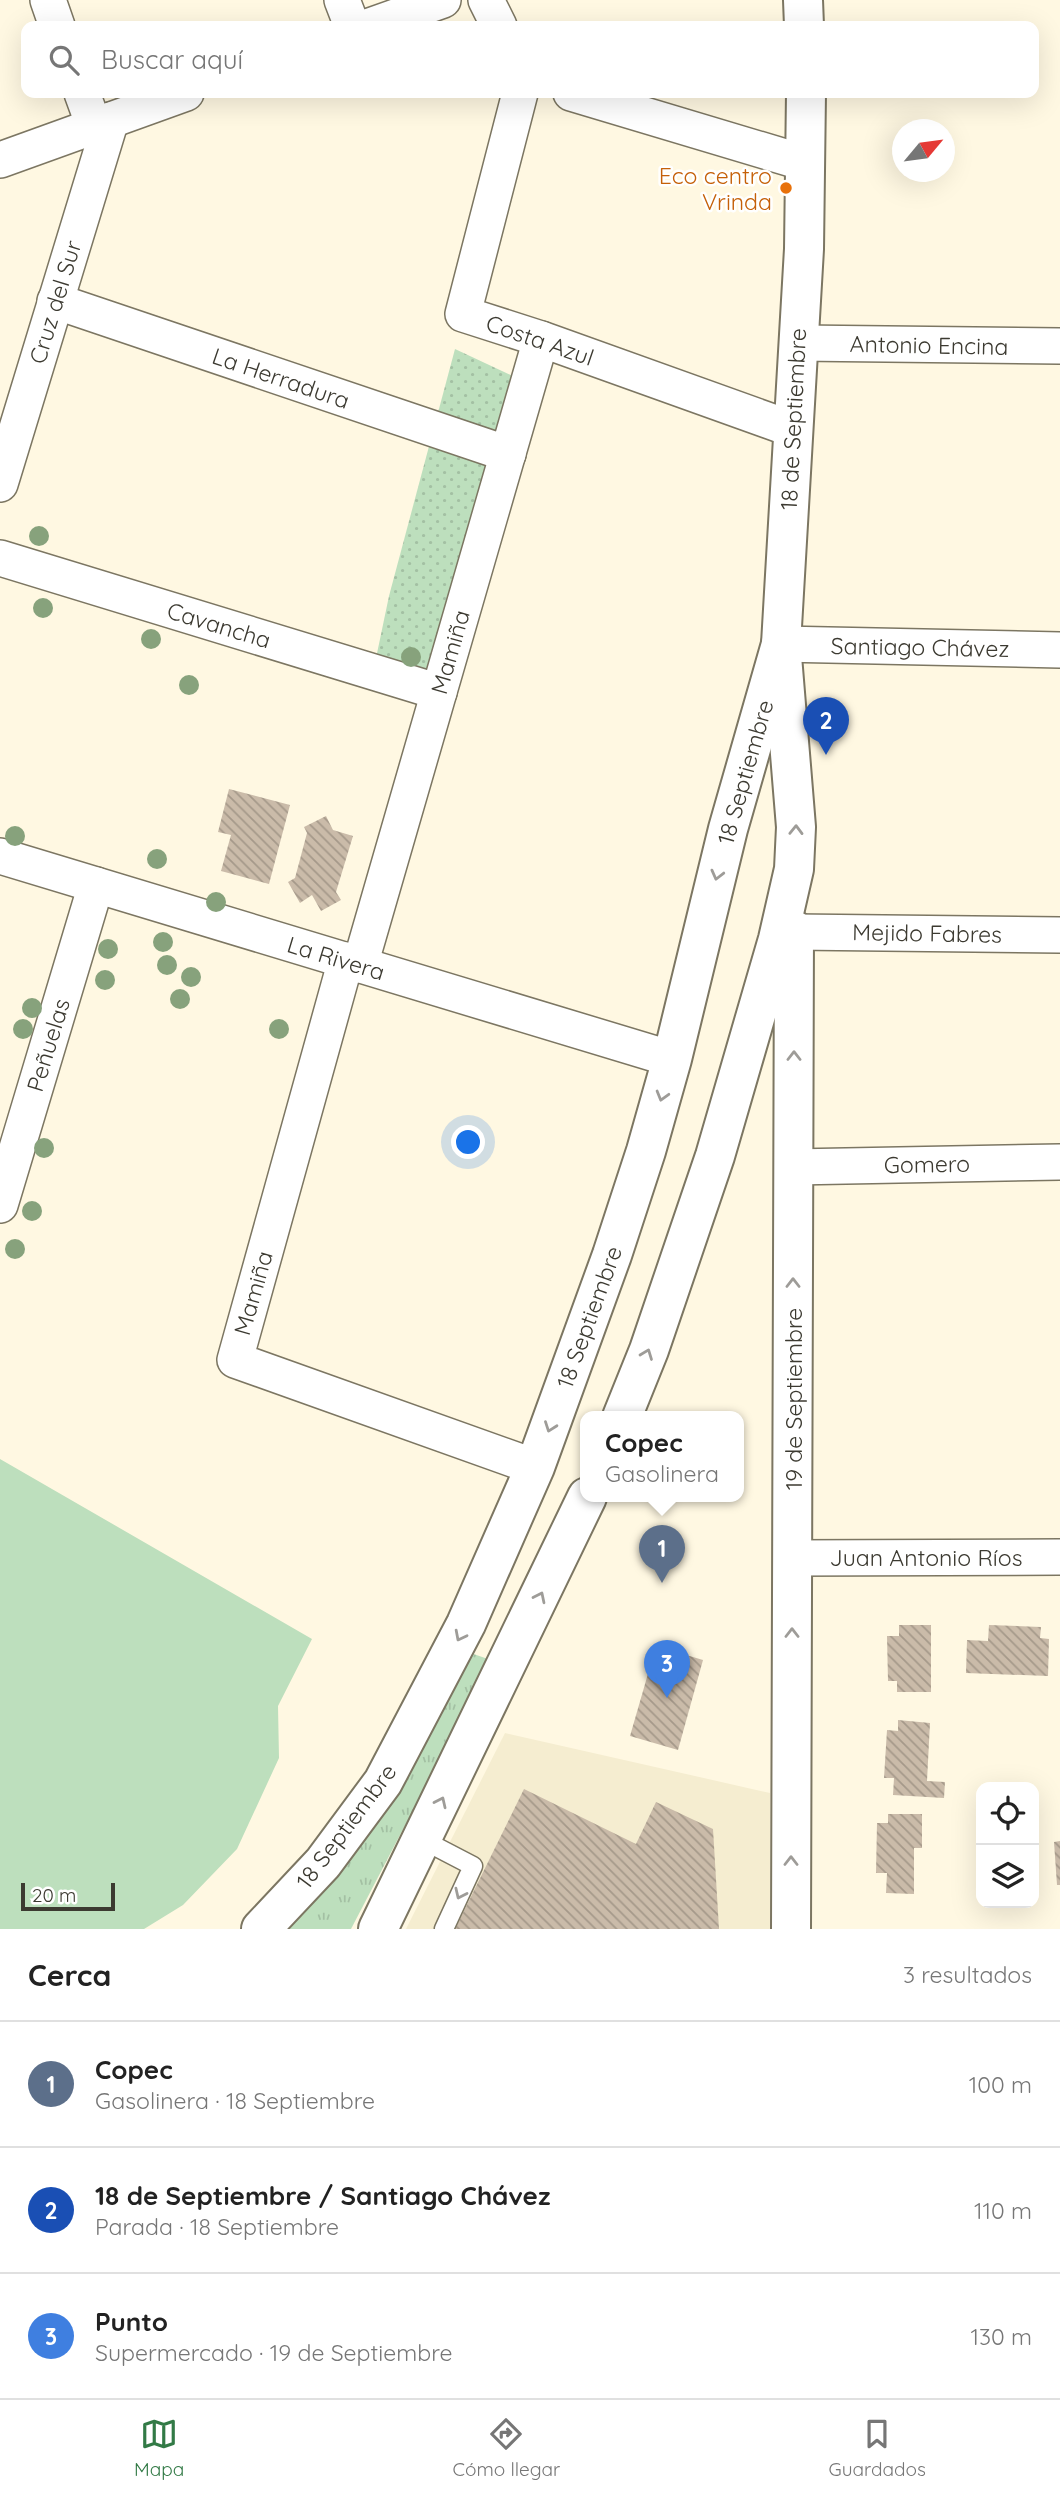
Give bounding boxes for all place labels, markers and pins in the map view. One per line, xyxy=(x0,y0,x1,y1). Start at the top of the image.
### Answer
place label: Eco centro Vrinda xyxy=(659,161,772,216)
marker: Eco centro Vrinda xyxy=(778,180,794,196)
pin: 2 xyxy=(803,697,849,755)
pin: 1 xyxy=(639,1525,685,1583)
pin: 3 xyxy=(644,1640,690,1698)

